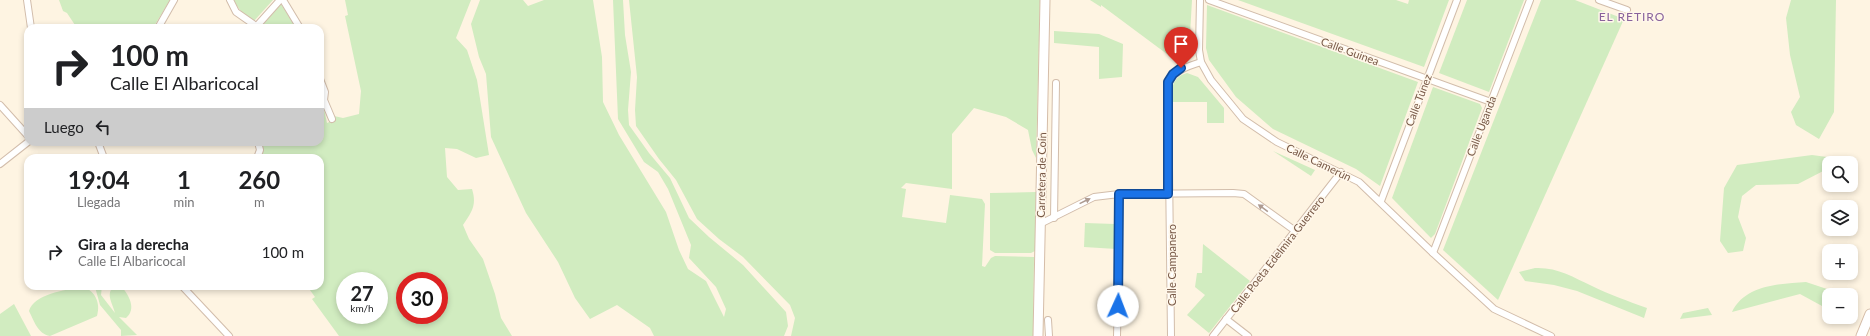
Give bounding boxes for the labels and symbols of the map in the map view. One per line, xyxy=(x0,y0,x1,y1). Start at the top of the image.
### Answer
district label: EL RETIRO xyxy=(1599,9,1665,24)
pin xyxy=(1164,27,1198,68)
street label: Calle Guinea xyxy=(1319,35,1381,67)
street label: Calle Túnez xyxy=(1402,72,1434,128)
street label: Calle Uganda xyxy=(1464,94,1498,158)
street label: Carretera de Coín xyxy=(1034,132,1048,218)
street label: Calle Camerún xyxy=(1284,141,1354,183)
street label: Calle Poeta Edelmira Guerrero xyxy=(1227,193,1327,315)
one-way arrow xyxy=(1079,198,1091,204)
one-way arrow xyxy=(1257,204,1268,212)
street label: Calle Campanero xyxy=(1165,224,1178,306)
speed limit sign: 30 xyxy=(396,272,448,324)
position arrow xyxy=(1097,285,1139,327)

